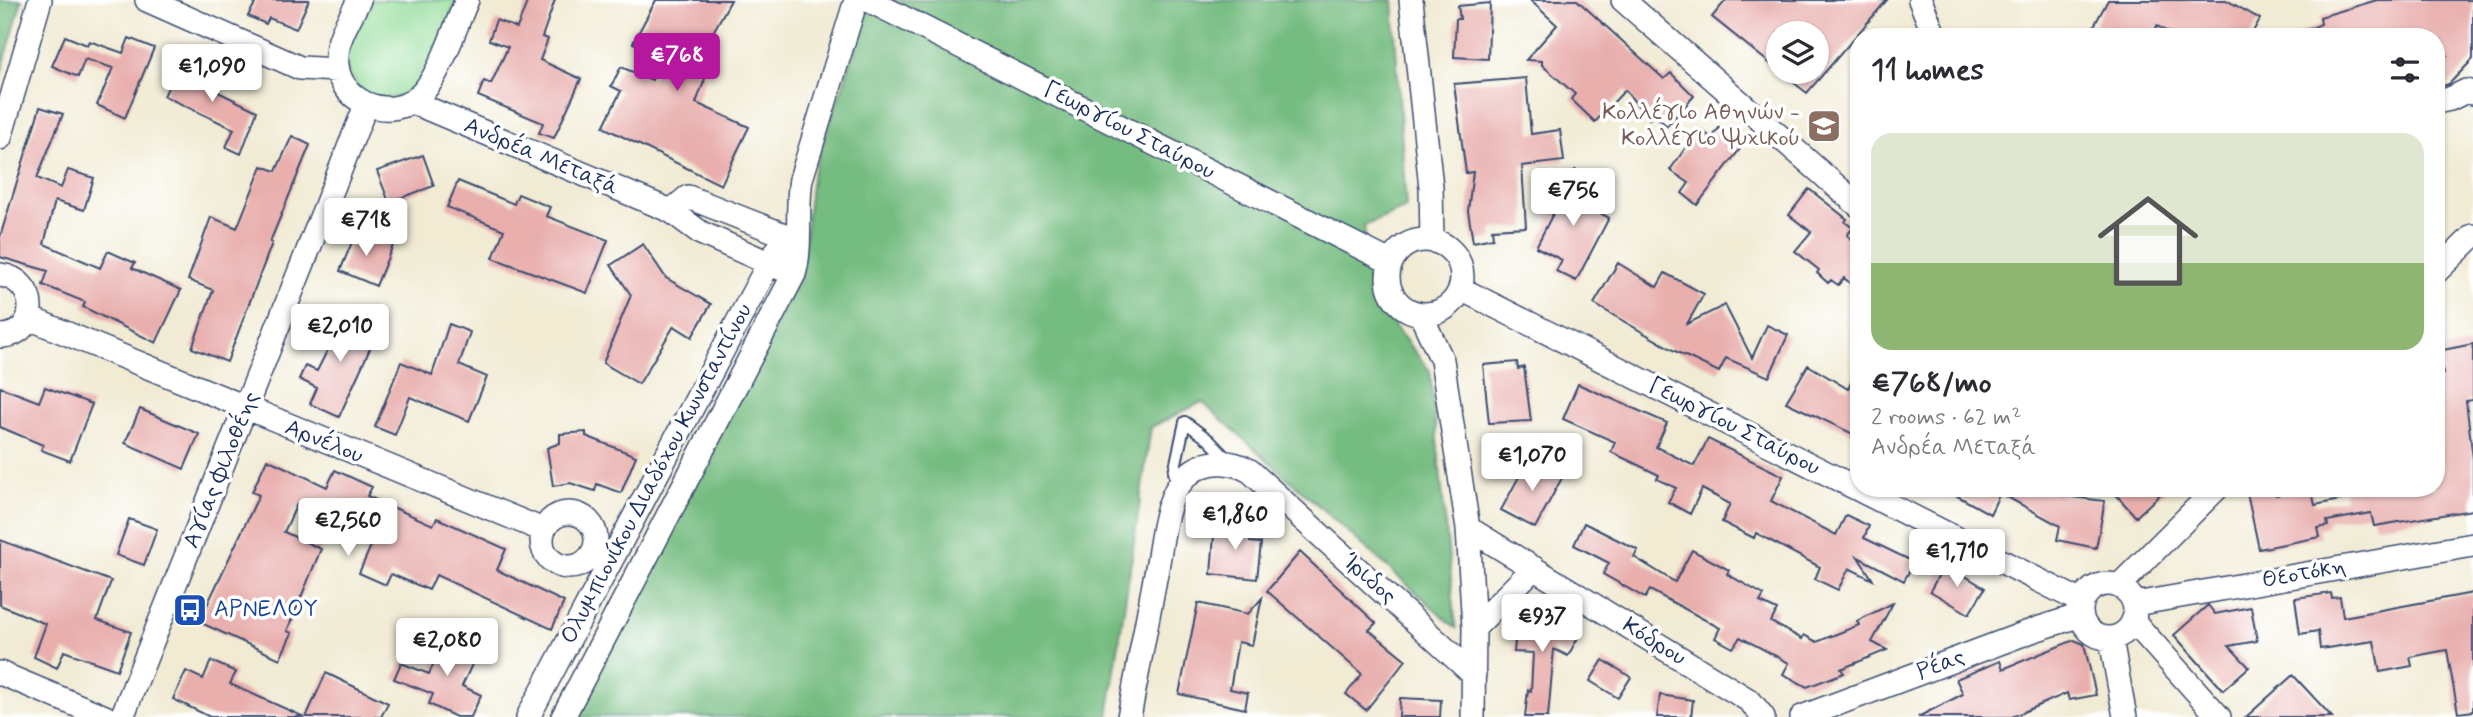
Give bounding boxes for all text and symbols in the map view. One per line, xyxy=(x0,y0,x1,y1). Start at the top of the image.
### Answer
map controls xyxy=(1766,21,1829,84)
button: layers xyxy=(1766,21,1829,84)
pin: €768 xyxy=(636,34,718,93)
text: €768 xyxy=(650,41,704,71)
pin: €1,090 xyxy=(155,44,269,104)
text: 11 homes xyxy=(1871,51,1984,90)
icon: filters xyxy=(2386,51,2424,89)
text: €1,090 xyxy=(178,52,246,82)
street label: Γεωργίου Σταύρου xyxy=(1038,75,1220,187)
place label: Κολλέγιο Αθηνών - Κολλέγιο Ψυχικού xyxy=(1602,96,1800,154)
school or university icon: Κολλέγιο Αθηνών - Κολλέγιο Ψυχικού xyxy=(1805,107,1843,145)
street label: Ανδρέα Μεταξά xyxy=(459,109,624,203)
pin: €756 xyxy=(1532,168,1614,228)
text: €756 xyxy=(1547,176,1599,206)
icon: home xyxy=(2085,178,2211,304)
pin: €718 xyxy=(325,198,407,258)
text: €718 xyxy=(340,206,392,236)
street label: Ολυμπιονίκου Διαδόχου Κωνσταντίνου xyxy=(554,298,760,650)
pin: €2,010 xyxy=(283,304,397,364)
text: €2,010 xyxy=(307,312,373,342)
text: €768/mo xyxy=(1871,364,1991,403)
street label: Γεωργίου Σταύρου xyxy=(1643,371,1825,483)
street label: Αγίας Φιλοθέης xyxy=(175,386,267,553)
text: 2 rooms · 62 m² xyxy=(1871,403,2022,433)
street label: Αρνέλου xyxy=(280,411,368,471)
text: Ανδρέα Μεταξά xyxy=(1871,433,2036,463)
pin: €1,070 xyxy=(1475,434,1589,493)
text: €1,070 xyxy=(1497,441,1567,471)
pin: €1,860 xyxy=(1178,492,1292,552)
pin: €2,560 xyxy=(291,498,405,558)
text: €1,860 xyxy=(1202,500,1268,530)
text: €2,560 xyxy=(314,506,382,536)
pin: €1,710 xyxy=(1900,530,2014,589)
text: €1,710 xyxy=(1925,537,1989,567)
street label: Ίριδος xyxy=(1336,547,1402,611)
street label: Θεοτόκη xyxy=(2260,552,2348,596)
bus stop icon: ΑΡΝΕΛΟΥ xyxy=(171,591,209,629)
pin: €937 xyxy=(1501,594,1583,654)
place label: ΑΡΝΕΛΟΥ xyxy=(214,595,318,625)
text: €937 xyxy=(1518,602,1566,632)
street label: Κόδρου xyxy=(1617,611,1691,673)
pin: €2,080 xyxy=(390,618,504,678)
text: €2,080 xyxy=(412,626,482,656)
street label: Ρέας xyxy=(1912,640,1969,688)

